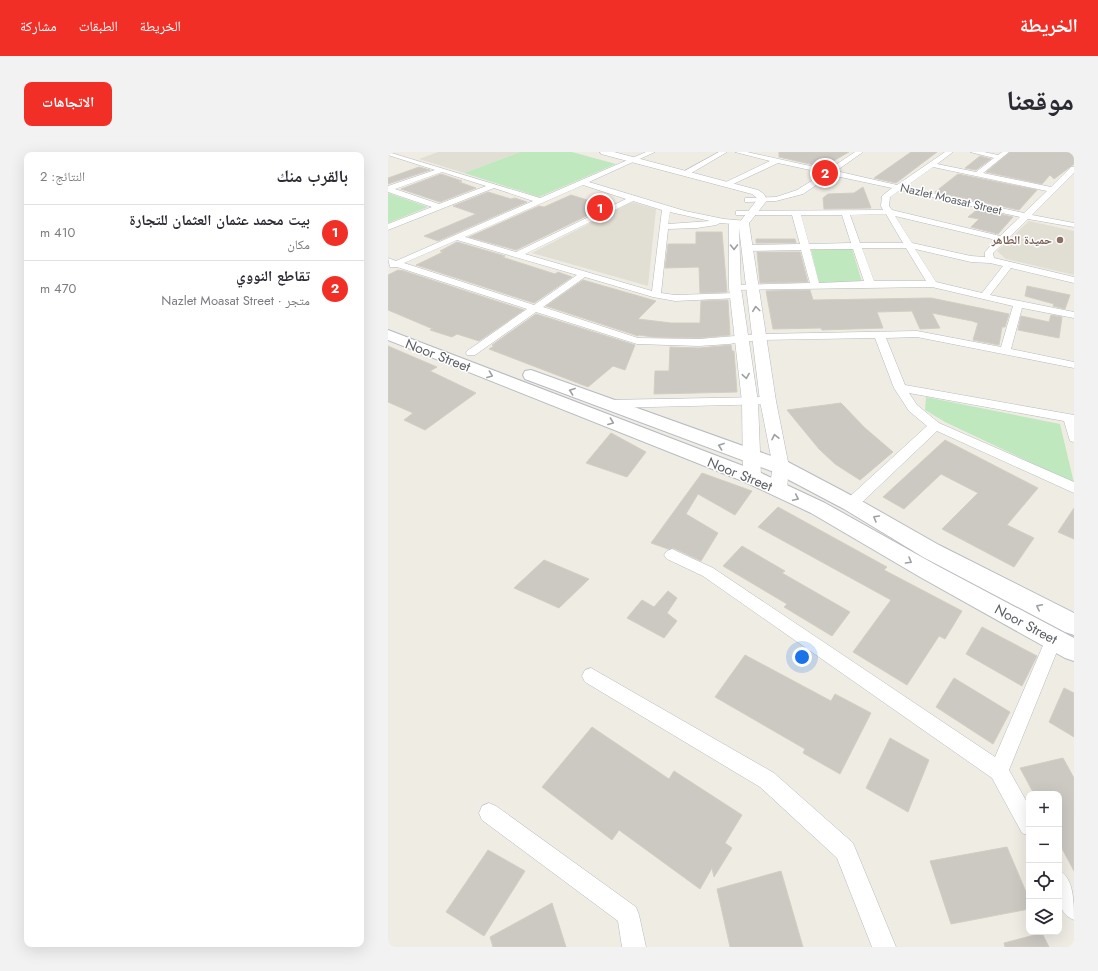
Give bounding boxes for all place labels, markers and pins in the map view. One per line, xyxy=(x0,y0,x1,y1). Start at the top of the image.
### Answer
pin: 2 xyxy=(812,158,838,188)
pin: 1 xyxy=(587,193,613,223)
place label: حميدة الطاهر xyxy=(991,231,1052,249)
marker: حميدة الطاهر xyxy=(1055,235,1065,245)

